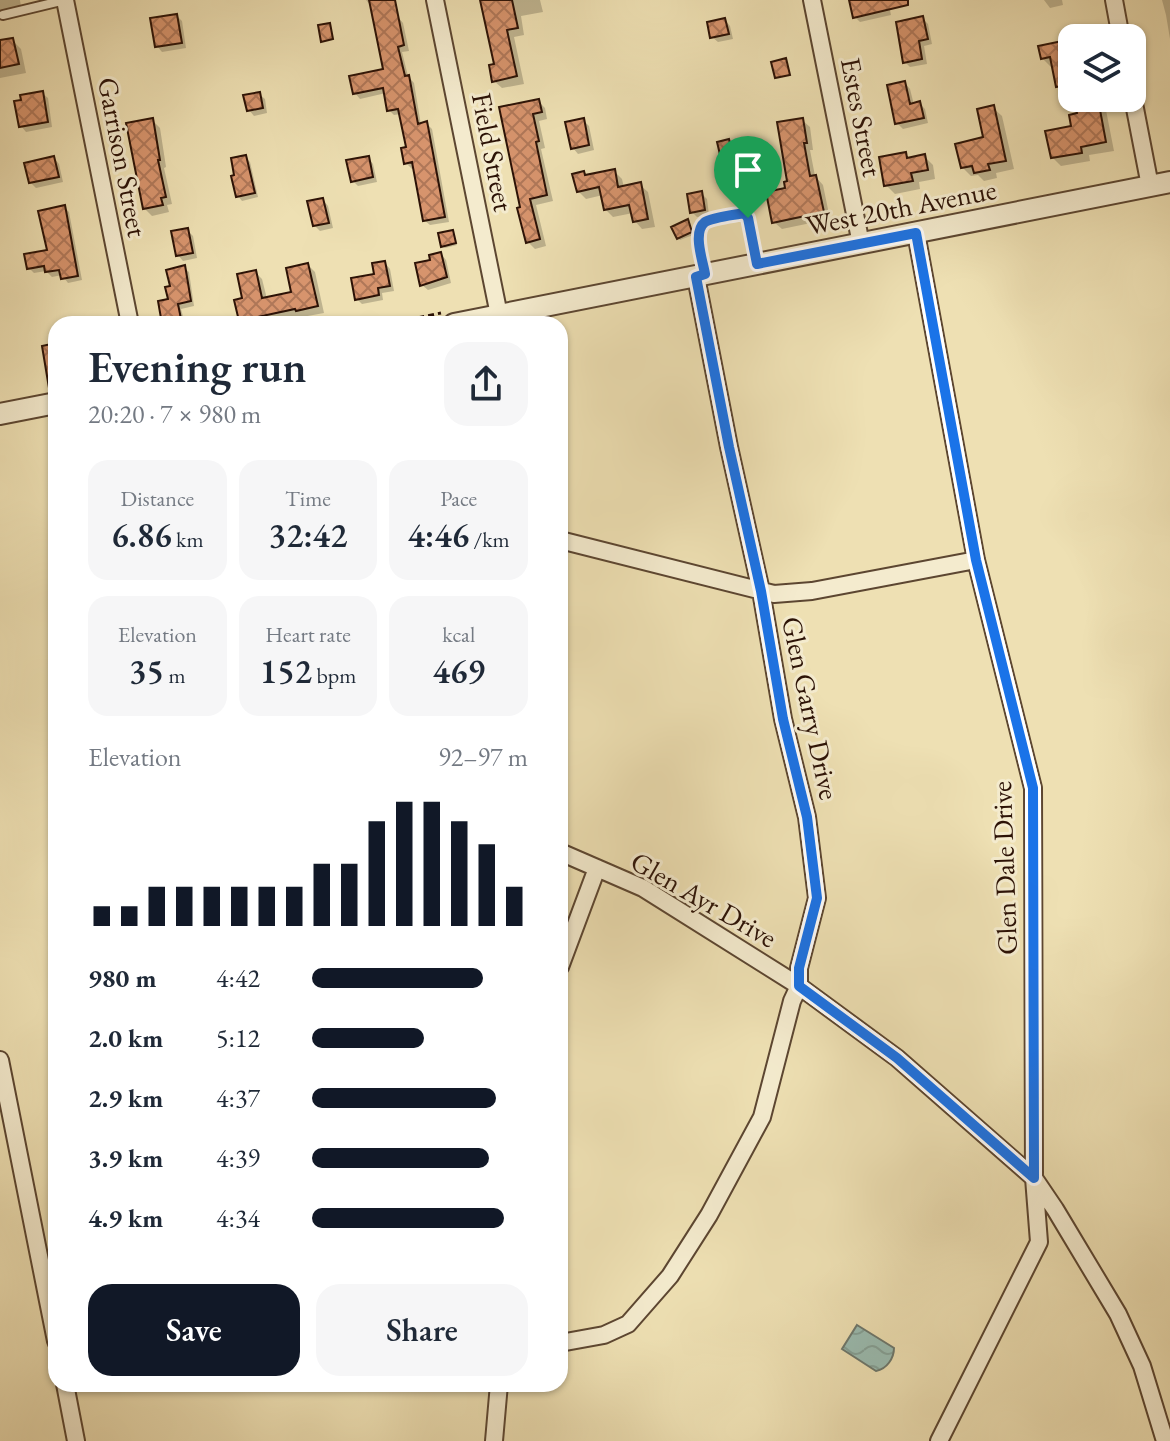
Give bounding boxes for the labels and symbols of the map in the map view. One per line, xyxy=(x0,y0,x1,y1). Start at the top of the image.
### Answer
street label: Estes Street xyxy=(833,54,891,180)
street label: Garrison Street xyxy=(90,74,156,240)
street label: Field Street xyxy=(464,90,522,215)
pin xyxy=(714,136,782,218)
street label: West 20th Avenue xyxy=(803,171,999,243)
street label: Glen Garry Drive xyxy=(774,613,848,803)
street label: Glen Dale Drive xyxy=(983,780,1025,955)
street label: Glen Ayr Drive xyxy=(624,843,784,955)

